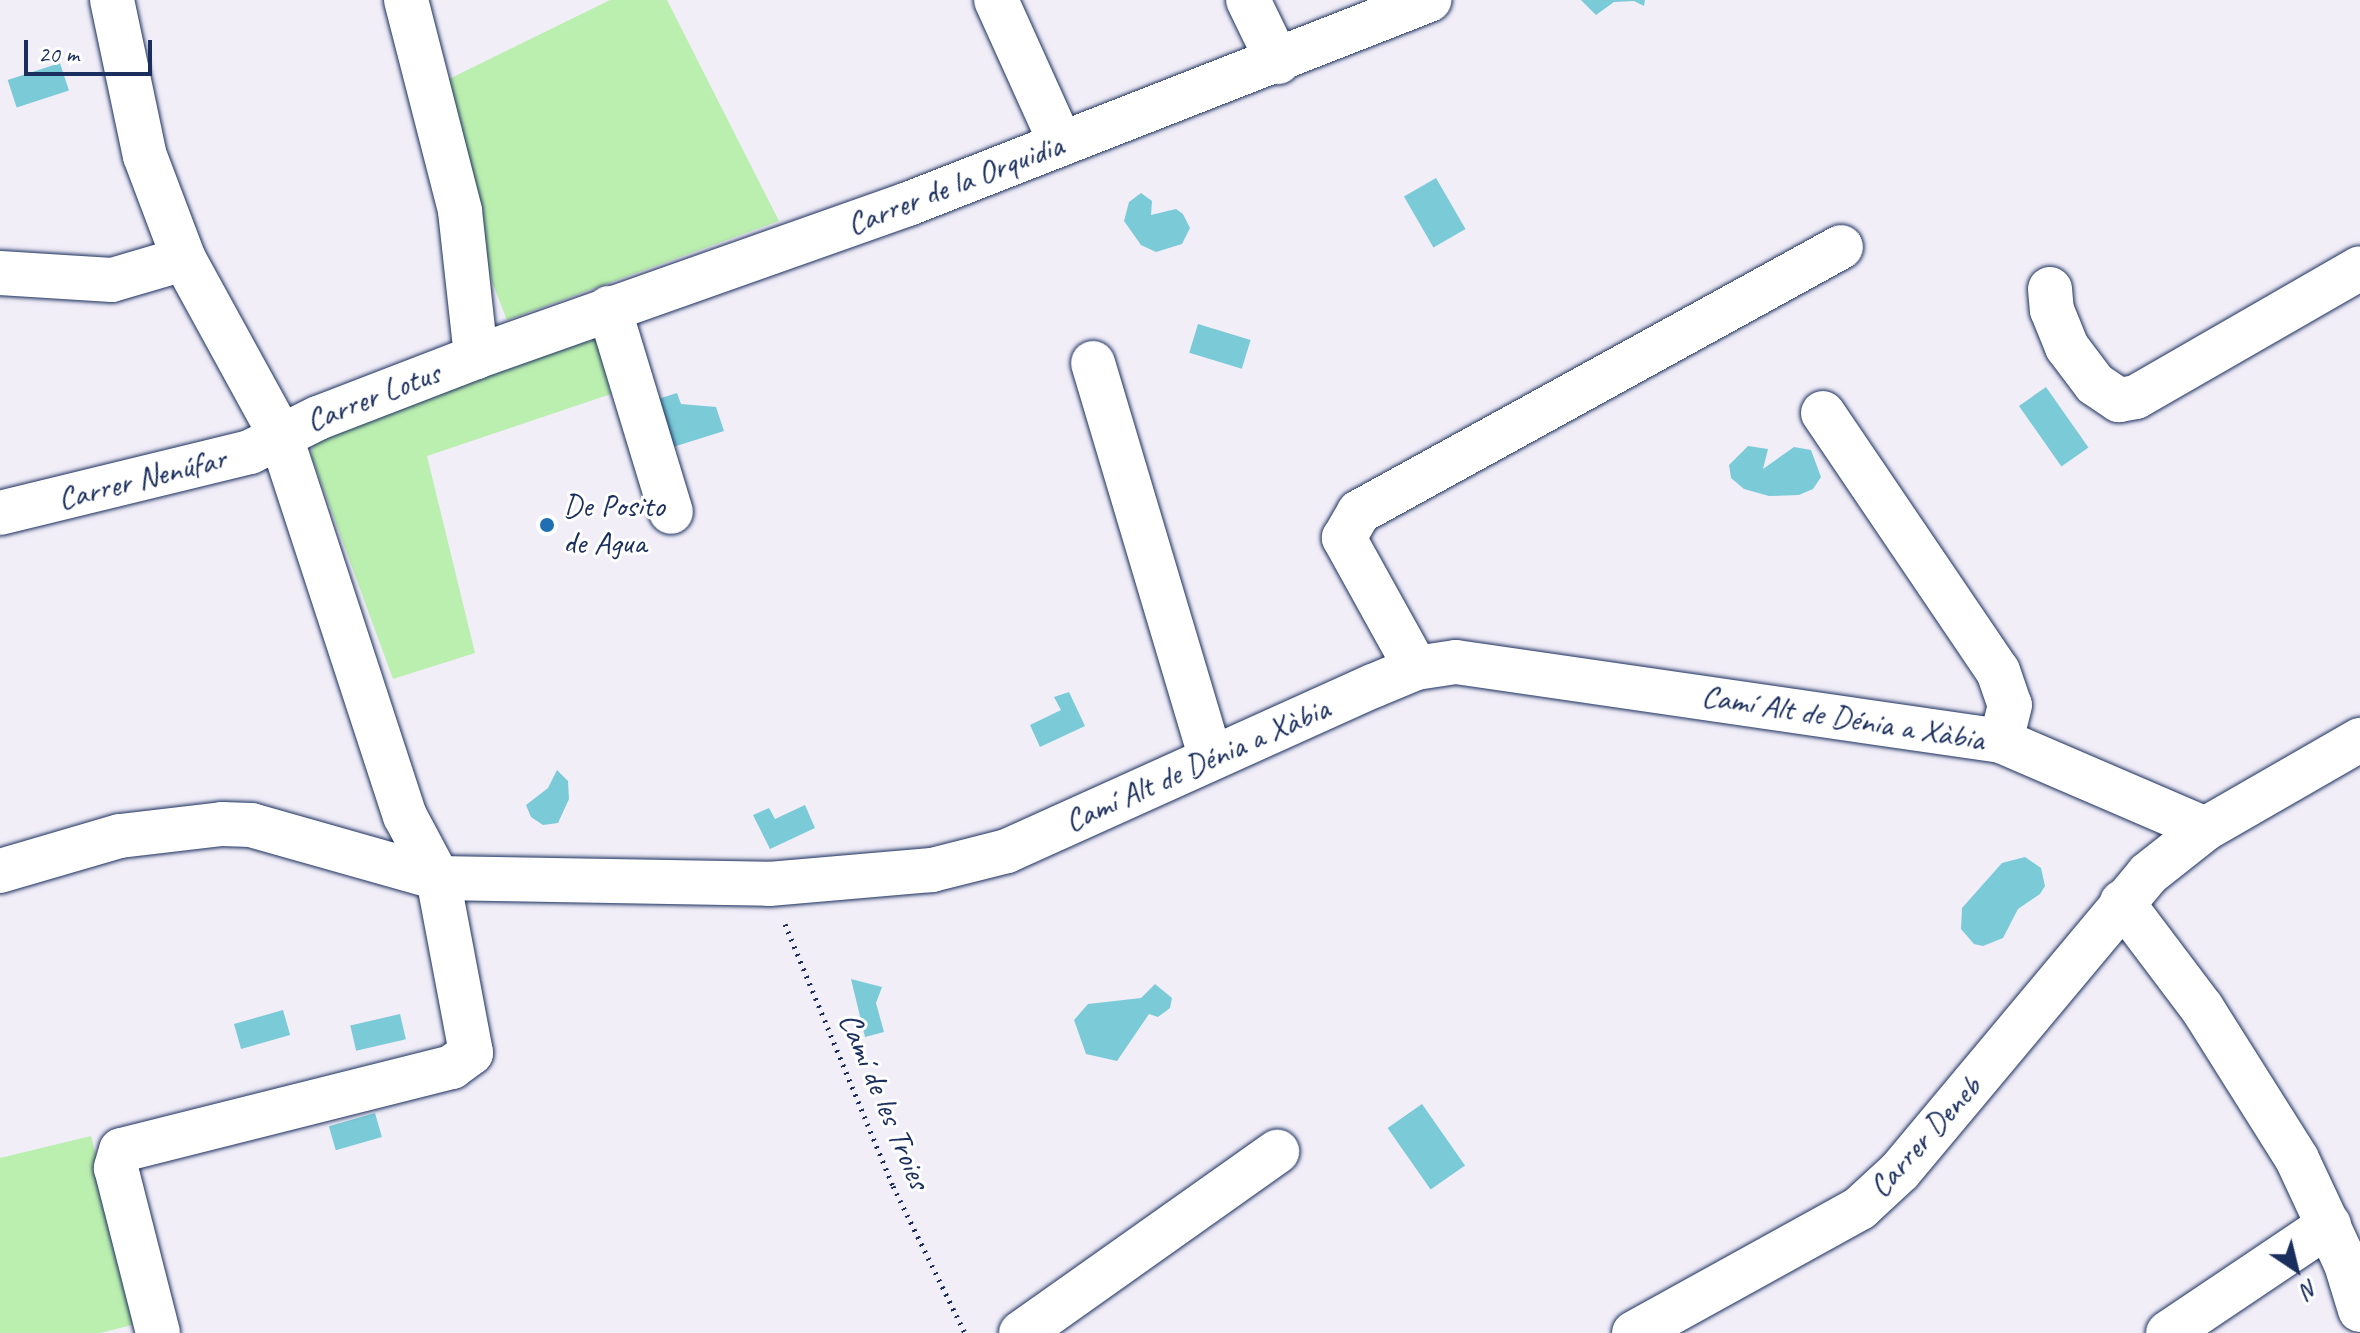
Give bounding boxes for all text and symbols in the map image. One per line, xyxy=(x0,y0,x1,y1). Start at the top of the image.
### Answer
scale bar xyxy=(28,24,156,74)
text: 20 m xyxy=(38,39,79,69)
street label: Carrer de la Orquidia xyxy=(841,126,1069,244)
street label: Carrer Lotus xyxy=(301,354,445,440)
street label: Carrer Nenúfar xyxy=(54,440,230,518)
place label: De Posito de Agua xyxy=(563,488,664,563)
marker: De Posito de Agua xyxy=(538,516,556,534)
street label: Camí Alt de Dénia a Xàbia xyxy=(1699,677,1987,759)
street label: Camí Alt de Dénia a Xàbia xyxy=(1058,689,1336,841)
street label: Camí de les Troies xyxy=(830,1007,938,1195)
street label: Carrer Deneb xyxy=(1861,1069,1989,1205)
north arrow xyxy=(2256,1229,2336,1309)
text: N xyxy=(2296,1273,2323,1304)

